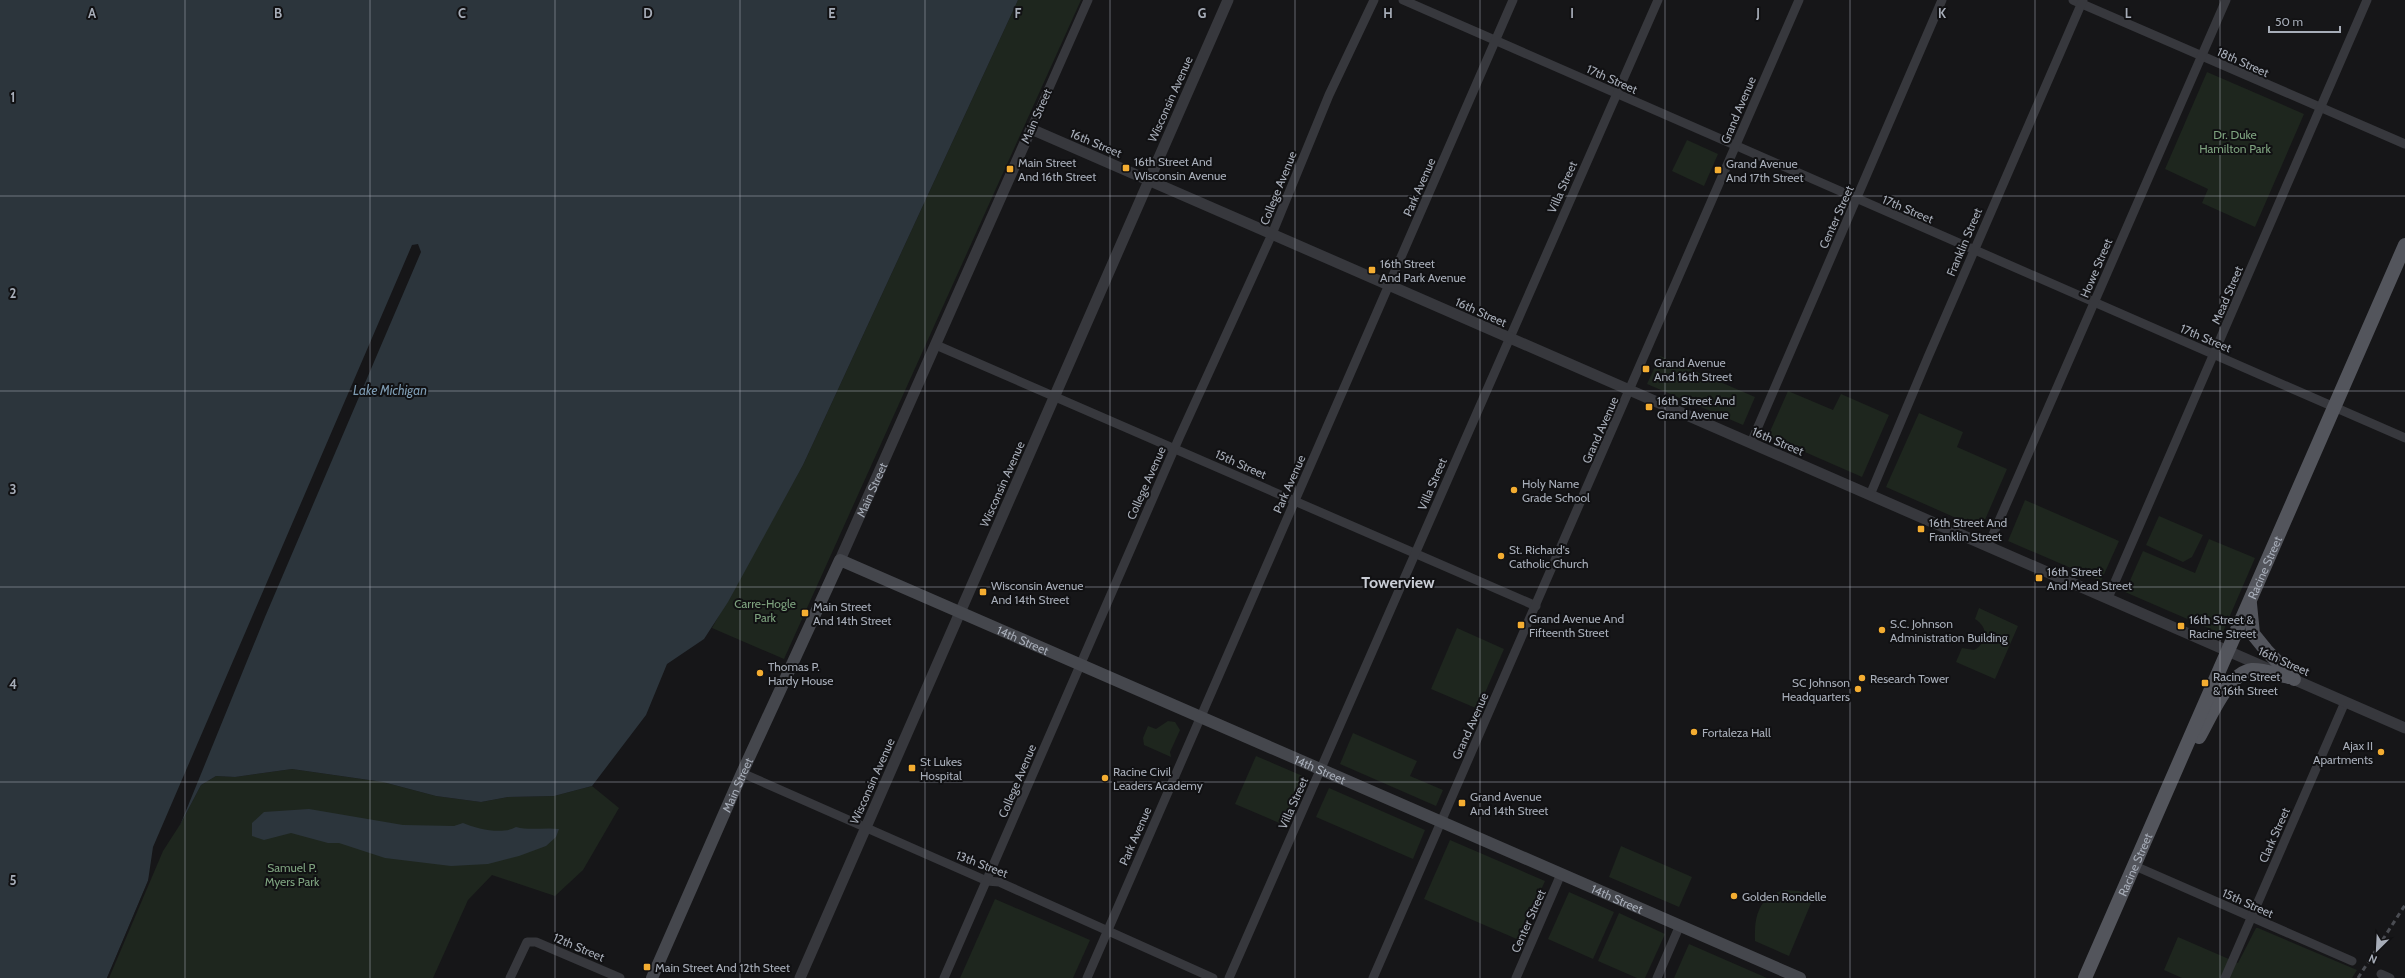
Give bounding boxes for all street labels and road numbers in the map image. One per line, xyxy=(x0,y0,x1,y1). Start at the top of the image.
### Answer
street label: 18th Street xyxy=(2215,44,2271,80)
street label: Wisconsin Avenue xyxy=(1144,54,1196,144)
street label: 17th Street xyxy=(1584,61,1640,97)
street label: Grand Avenue xyxy=(1717,74,1759,146)
street label: Main Street xyxy=(1017,86,1055,146)
street label: 16th Street xyxy=(1068,125,1124,161)
street label: College Avenue xyxy=(1256,149,1300,227)
street label: Park Avenue xyxy=(1399,155,1439,219)
street label: Villa Street xyxy=(1544,159,1580,215)
street label: Center Street xyxy=(1815,183,1857,251)
street label: 17th Street xyxy=(1880,192,1936,226)
street label: Franklin Street xyxy=(1943,206,1985,278)
street label: Howe Street xyxy=(2077,236,2115,300)
street label: Mead Street xyxy=(2208,264,2246,326)
street label: 16th Street xyxy=(1453,294,1509,330)
street label: 17th Street xyxy=(2178,321,2234,355)
street label: Grand Avenue xyxy=(1579,394,1621,466)
street label: 16th Street xyxy=(1750,423,1806,459)
street label: Wisconsin Avenue xyxy=(976,439,1028,529)
street label: College Avenue xyxy=(1123,444,1169,522)
street label: 15th Street xyxy=(1213,446,1269,482)
street label: Park Avenue xyxy=(1269,452,1309,516)
street label: Villa Street xyxy=(1414,456,1450,512)
street label: Main Street xyxy=(853,460,890,519)
street label: Racine Street xyxy=(2244,534,2285,601)
street label: 14th Street xyxy=(995,622,1051,658)
street label: 16th Street xyxy=(2256,643,2312,679)
street label: Grand Avenue xyxy=(1449,690,1491,762)
street label: Wisconsin Avenue xyxy=(846,736,898,826)
street label: College Avenue xyxy=(995,742,1039,820)
street label: 14th Street xyxy=(1292,751,1348,787)
street label: Main Street xyxy=(718,755,756,815)
street label: Villa Street xyxy=(1275,775,1311,831)
street label: Park Avenue xyxy=(1115,804,1155,868)
street label: Clark Street xyxy=(2255,805,2293,865)
street label: Racine Street xyxy=(2114,830,2155,898)
street label: 13th Street xyxy=(954,847,1010,881)
street label: 14th Street xyxy=(1589,881,1645,916)
street label: 15th Street xyxy=(2220,885,2276,921)
street label: Center Street xyxy=(1507,887,1549,955)
street label: 12th Street xyxy=(551,929,607,965)

